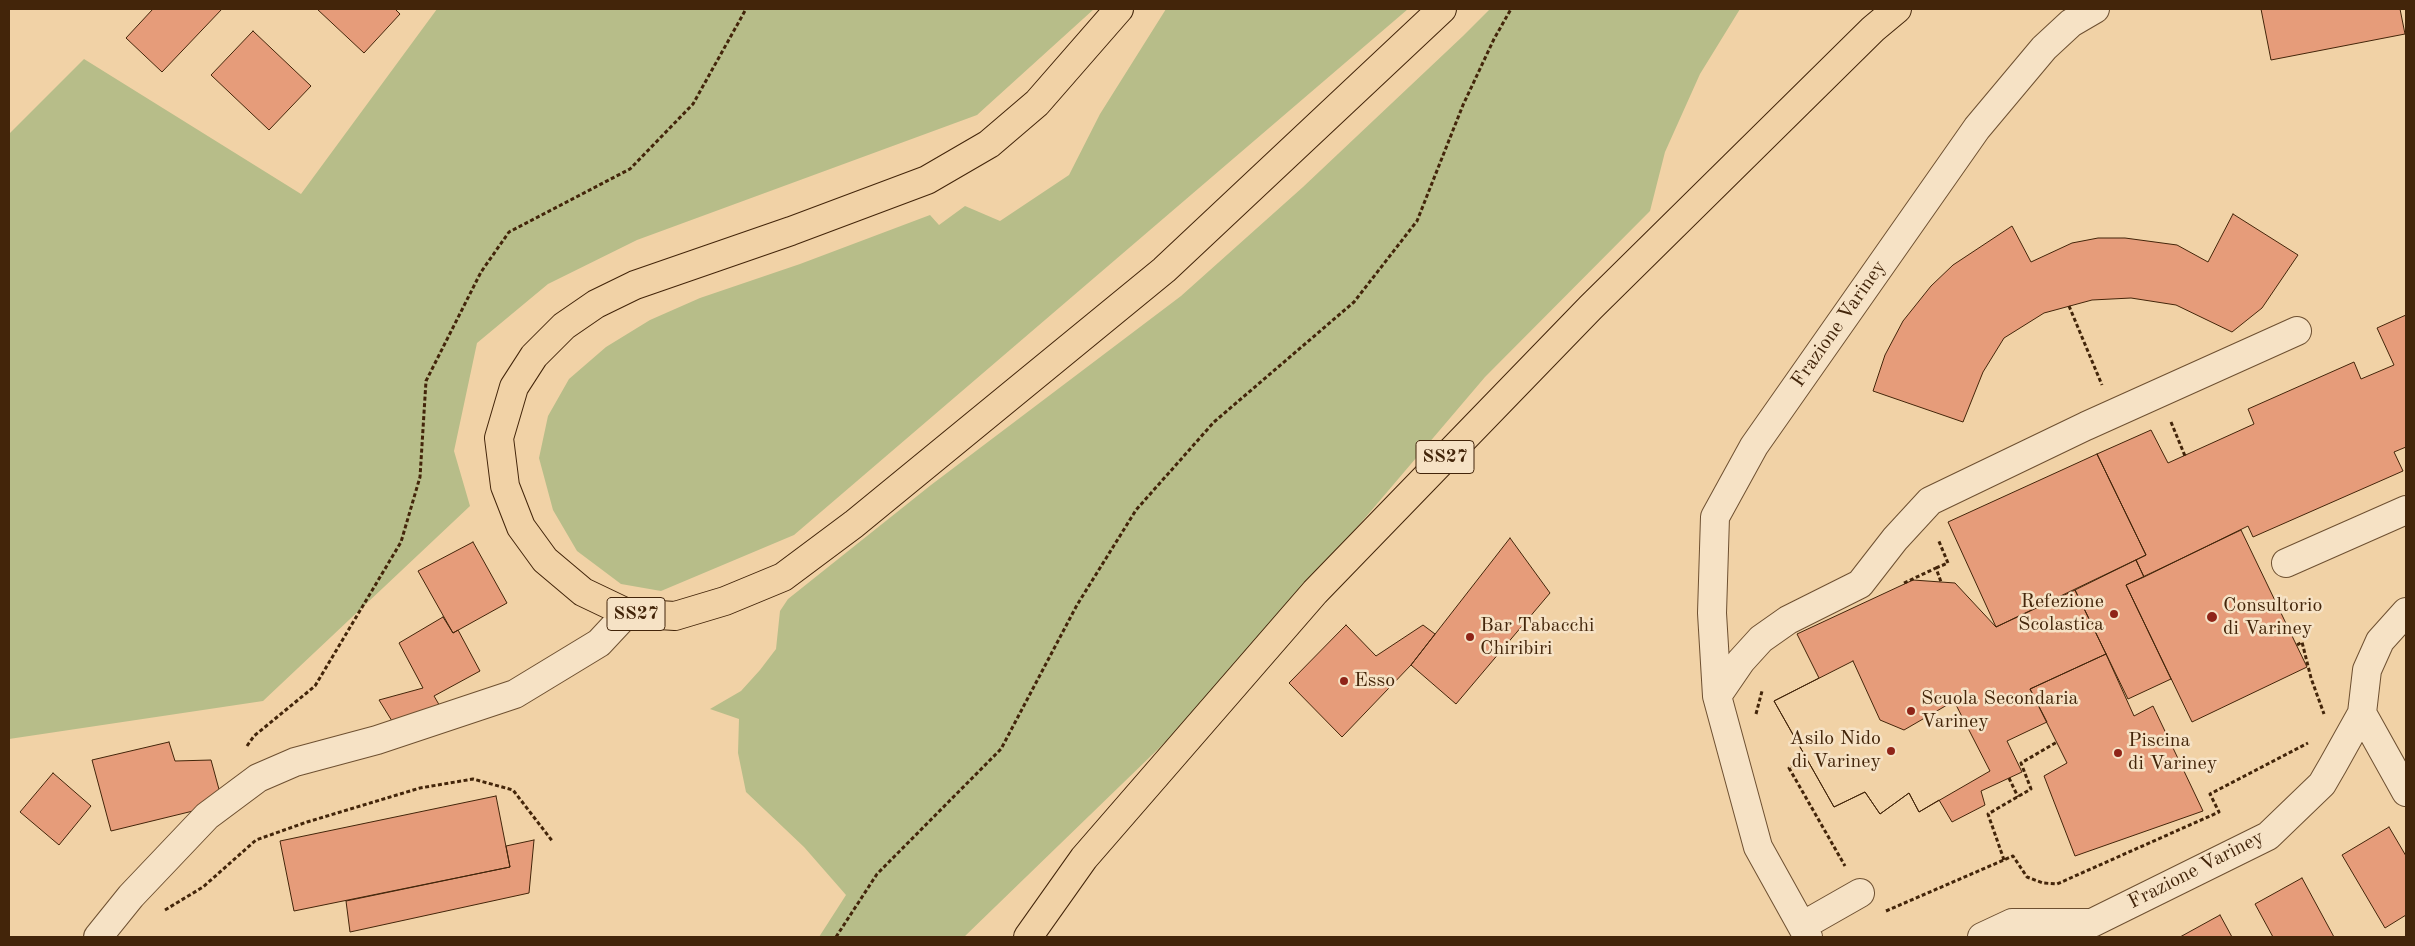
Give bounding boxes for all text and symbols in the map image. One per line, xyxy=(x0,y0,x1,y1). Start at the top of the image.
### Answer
street label: Frazione Variney xyxy=(1786,256,1892,392)
road number: SS27 xyxy=(1416,441,1474,474)
place label: Refezione Scolastica xyxy=(2018,590,2104,637)
place label: Consultorio di Variney xyxy=(2223,594,2322,641)
road number: SS27 xyxy=(607,598,665,630)
marker: Refezione Scolastica xyxy=(2108,608,2120,620)
marker: Consultorio di Variney xyxy=(2205,610,2219,624)
place label: Bar Tabacchi Chiribiri xyxy=(1480,614,1594,661)
marker: Bar Tabacchi Chiribiri xyxy=(1464,631,1476,643)
place label: Esso xyxy=(1354,669,1395,693)
marker: Esso xyxy=(1338,675,1350,687)
place label: Scuola Secondaria Variney xyxy=(1921,687,2078,734)
marker: Scuola Secondaria Variney xyxy=(1905,705,1917,717)
place label: Asilo Nido di Variney xyxy=(1790,727,1881,774)
place label: Piscina di Variney xyxy=(2128,729,2217,776)
marker: Asilo Nido di Variney xyxy=(1885,745,1897,757)
marker: Piscina di Variney xyxy=(2112,747,2124,759)
street label: Frazione Variney xyxy=(2124,825,2268,915)

